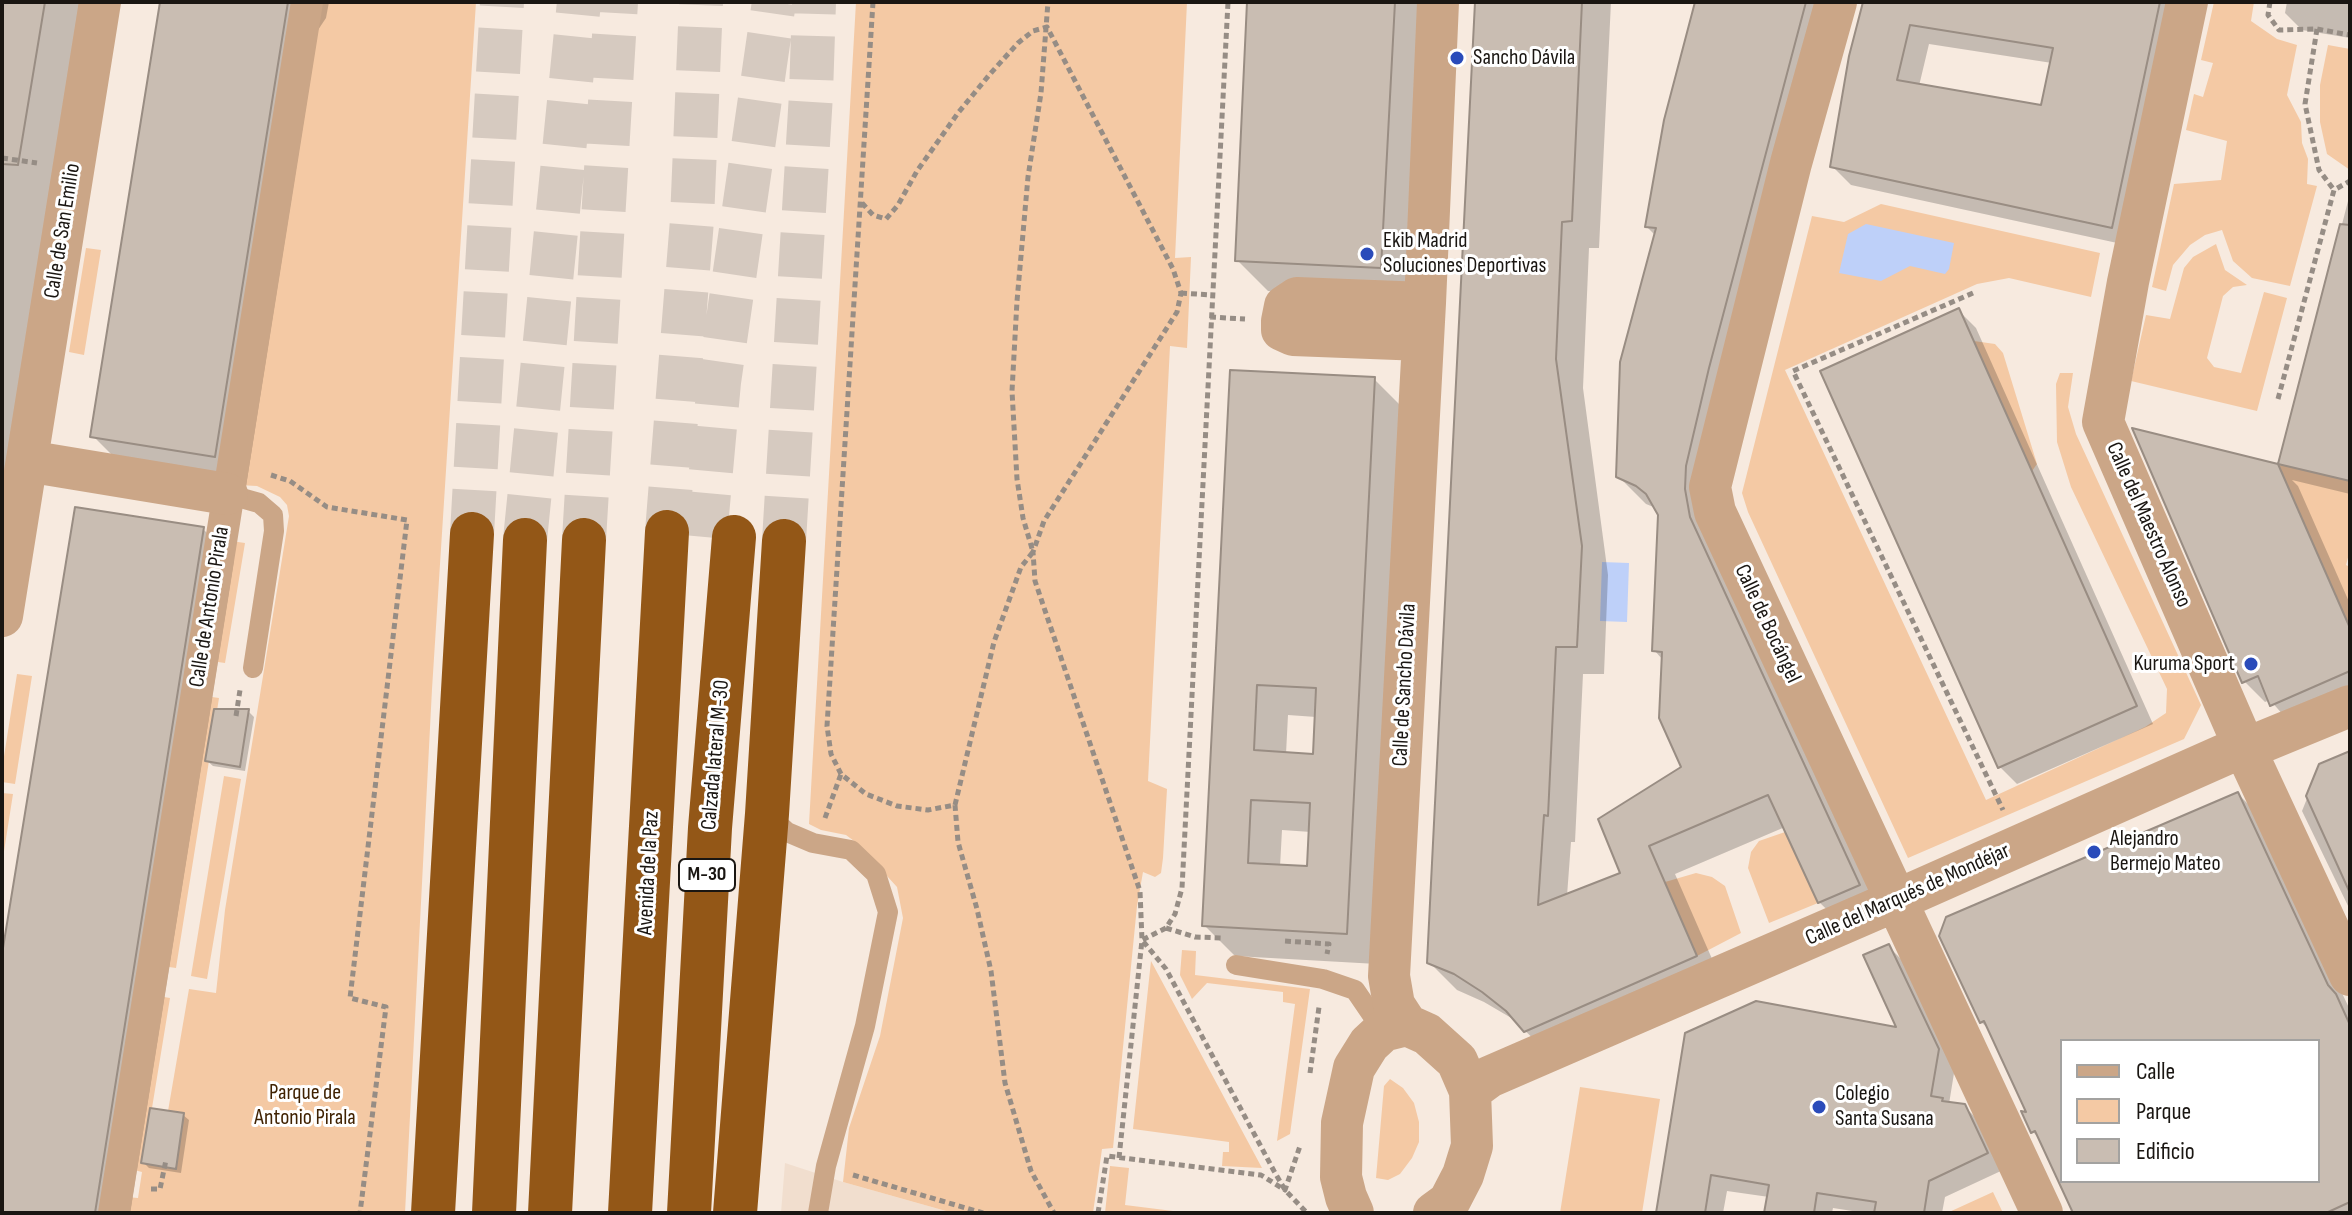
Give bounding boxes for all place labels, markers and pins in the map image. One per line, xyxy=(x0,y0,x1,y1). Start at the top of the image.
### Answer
place label: Sancho Dávila xyxy=(1473,45,1575,71)
marker: Sancho Dávila xyxy=(1448,49,1466,67)
place label: Ekib Madrid Soluciones Deportivas xyxy=(1383,228,1546,280)
marker: Ekib Madrid Soluciones Deportivas xyxy=(1358,245,1376,263)
place label: Kuruma Sport xyxy=(2134,651,2235,677)
marker: Kuruma Sport xyxy=(2242,655,2260,673)
place label: Alejandro Bermejo Mateo xyxy=(2110,826,2221,878)
marker: Alejandro Bermejo Mateo xyxy=(2085,843,2103,861)
place label: Colegio Santa Susana xyxy=(1835,1081,1934,1132)
marker: Colegio Santa Susana xyxy=(1810,1098,1828,1116)

